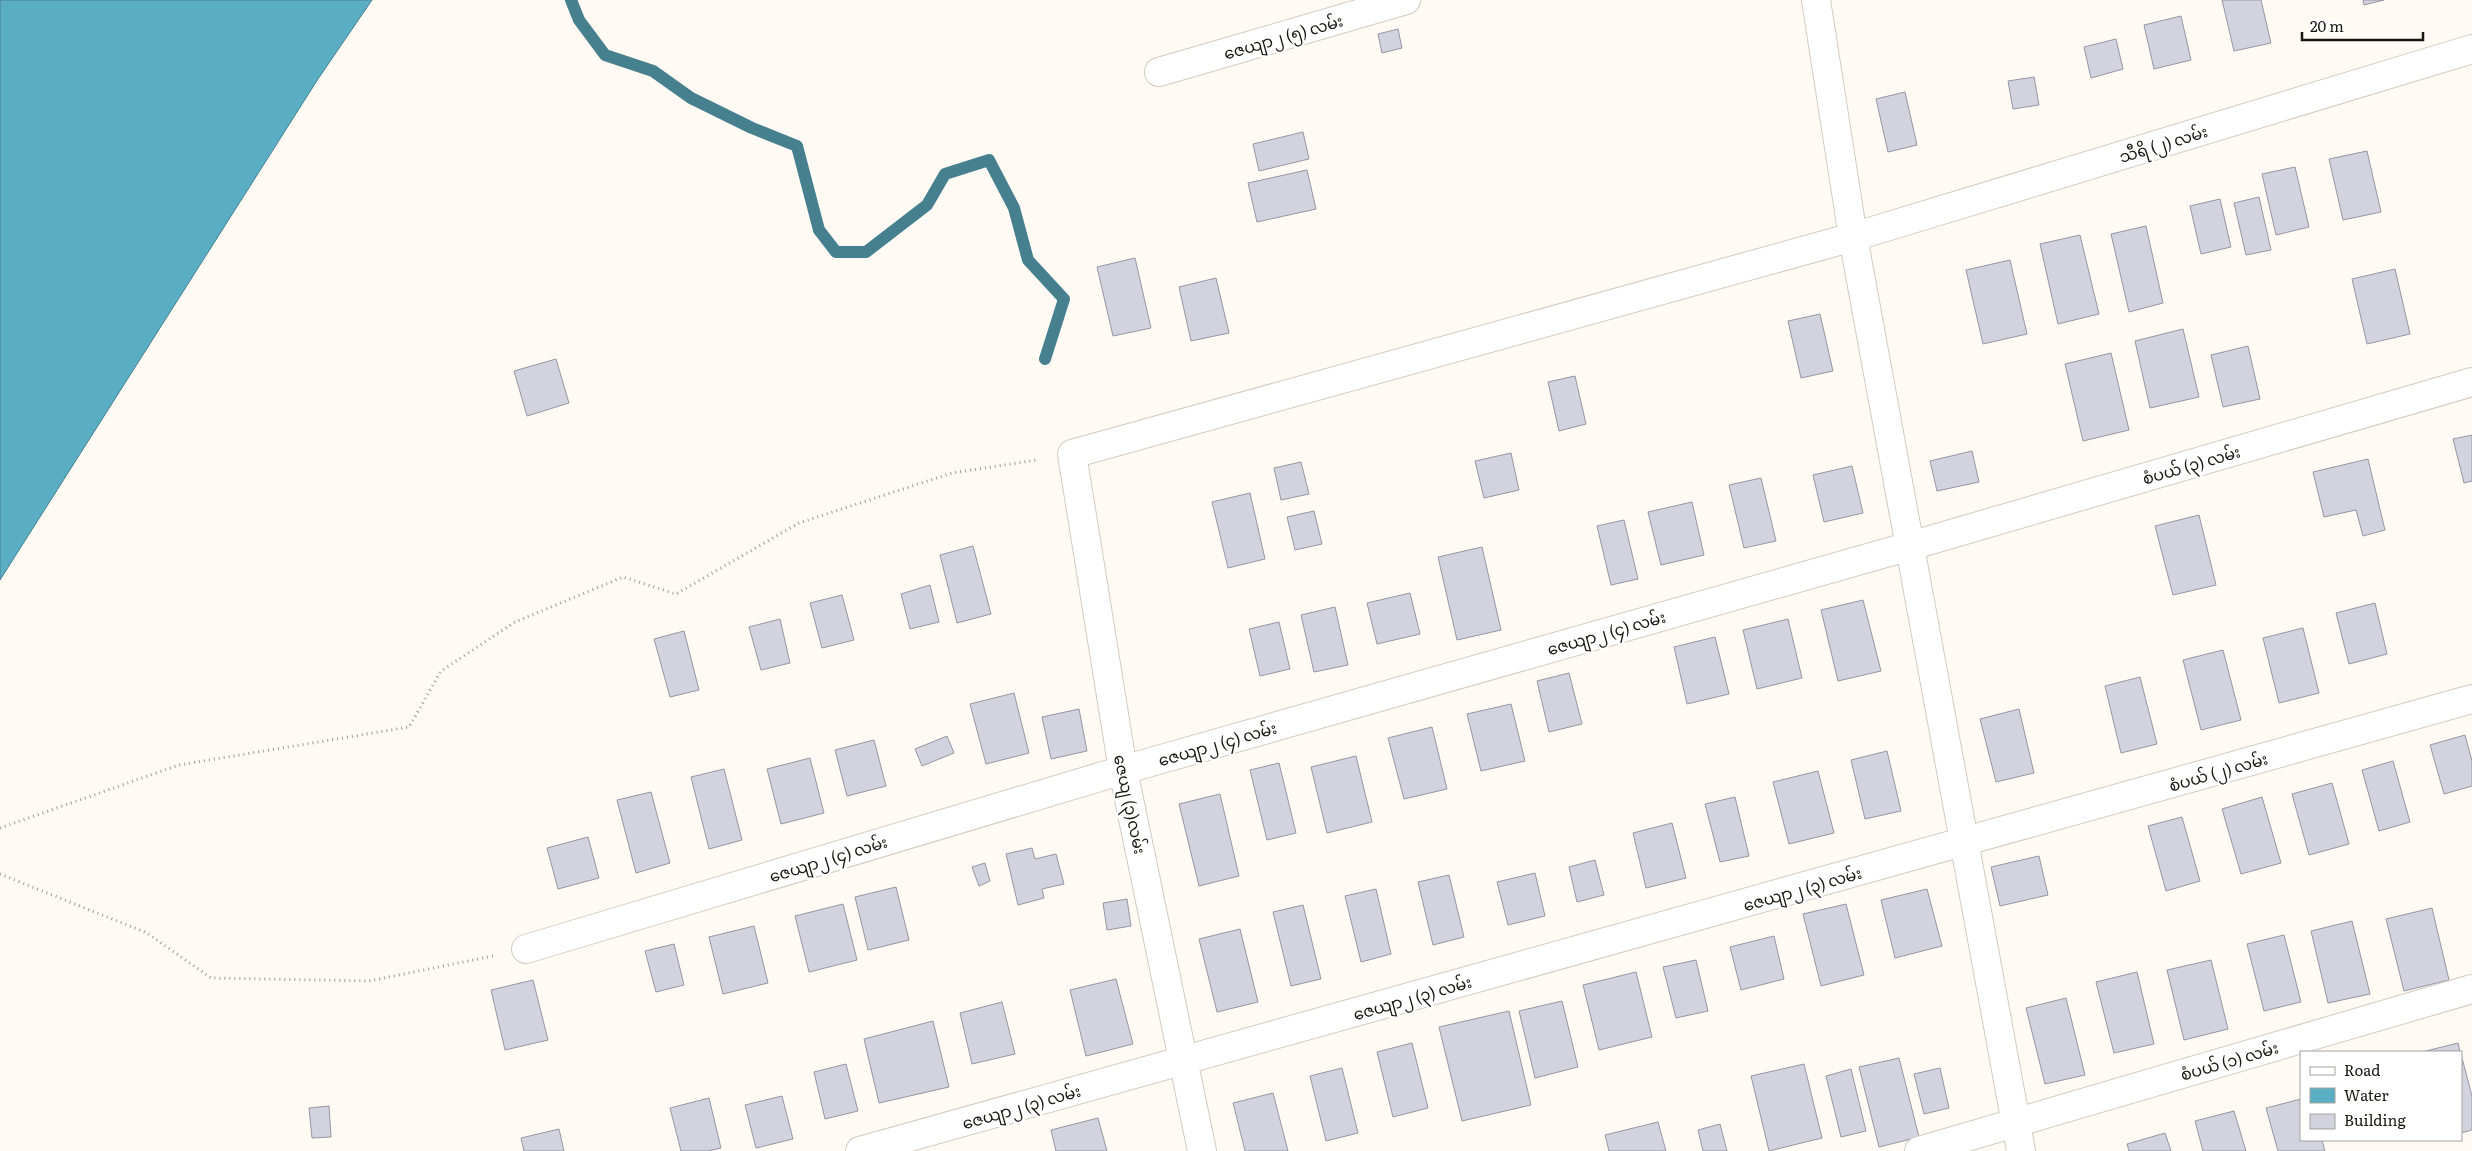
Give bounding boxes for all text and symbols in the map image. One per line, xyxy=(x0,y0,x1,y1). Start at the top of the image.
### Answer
street label: ဇေယျာ၂ (၅) လမ်း xyxy=(1220,7,1346,67)
scale bar xyxy=(2302,10,2423,42)
text: 20 m xyxy=(2310,14,2344,37)
street label: သီရိ (၂) လမ်း xyxy=(2116,118,2211,171)
street label: စံပယ် (၃) လမ်း xyxy=(2139,439,2244,492)
street label: ဇေယျာ၂ (၄) လမ်း xyxy=(1544,604,1669,663)
street label: ဇေယျာ၂ (၄) လမ်း xyxy=(1155,715,1280,774)
street label: စံပယ် (၂) လမ်း xyxy=(2166,745,2271,799)
street label: ဇေယျ (၃)လမ်း xyxy=(1106,752,1153,857)
street label: ဇေယျာ၂ (၄) လမ်း xyxy=(766,829,891,890)
street label: ဇေယျာ၂ (၃) လမ်း xyxy=(1740,860,1865,919)
street label: ဇေယျာ၂ (၃) လမ်း xyxy=(1350,969,1475,1028)
street label: စံပယ် (၁) လမ်း xyxy=(2177,1035,2281,1085)
legend xyxy=(2300,1051,2462,1141)
text: Road xyxy=(2344,1058,2380,1081)
street label: ဇေယျာ၂ (၃) လမ်း xyxy=(959,1078,1084,1137)
text: Water xyxy=(2344,1083,2389,1106)
text: Building xyxy=(2344,1108,2406,1131)

